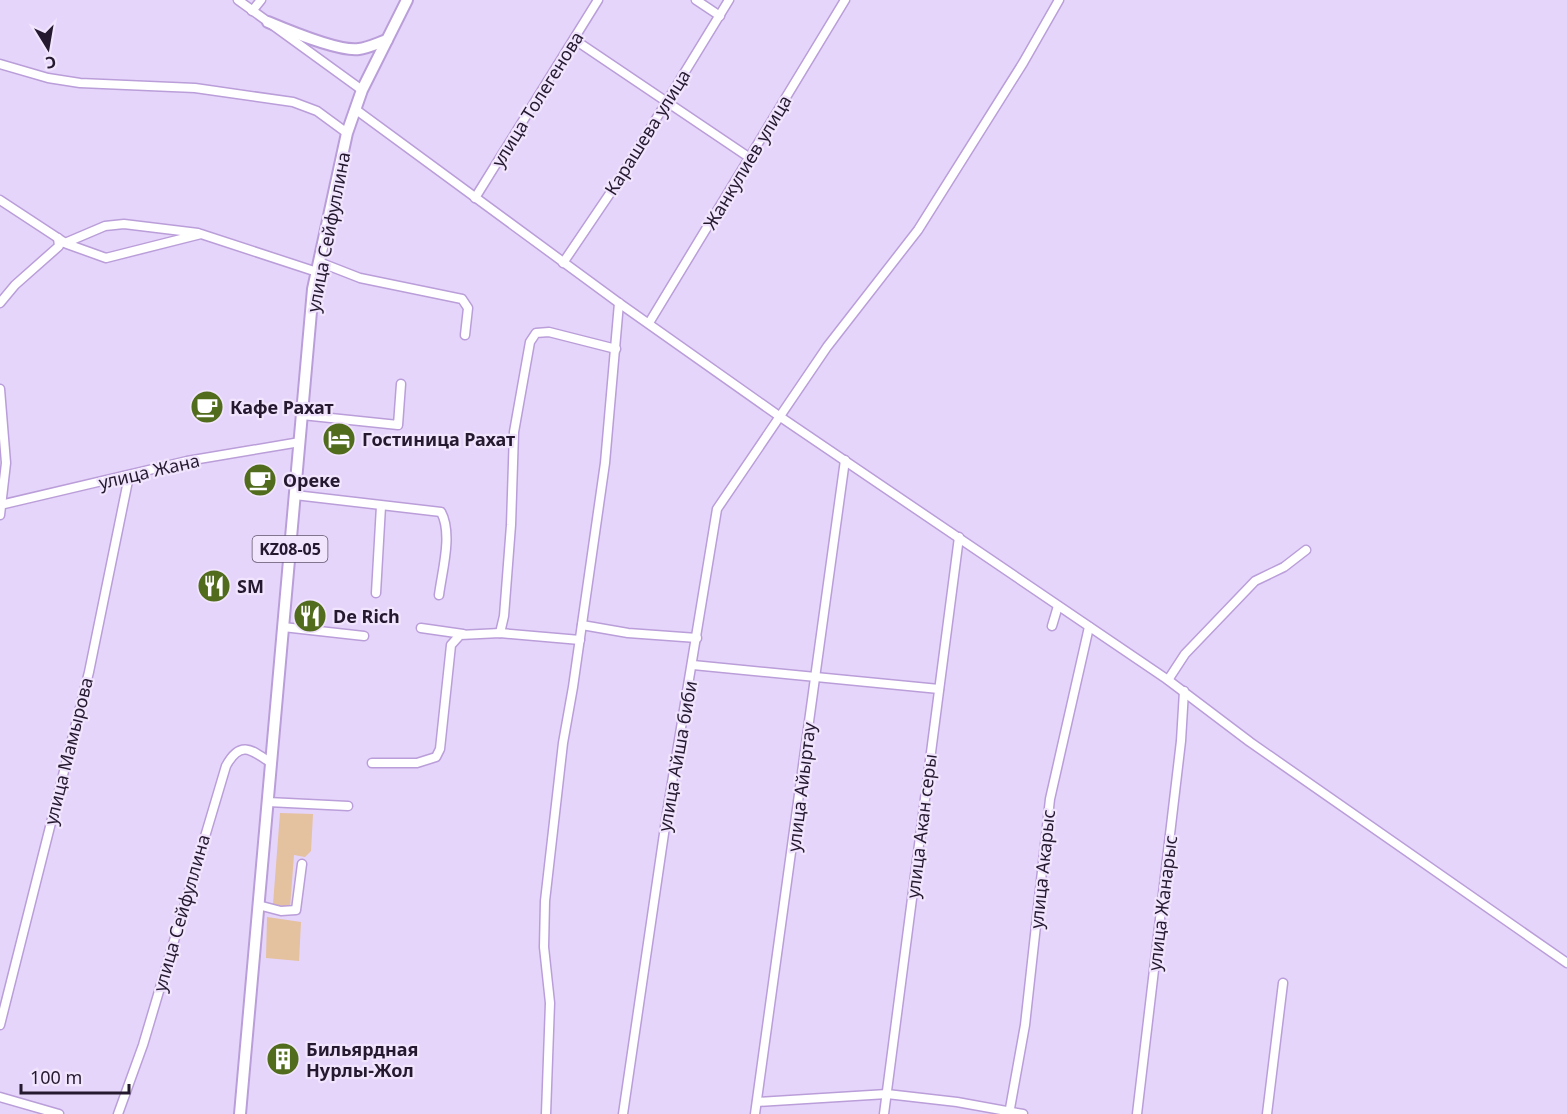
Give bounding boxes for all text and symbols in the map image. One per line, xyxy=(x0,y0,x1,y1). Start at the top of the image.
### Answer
north arrow xyxy=(18,18,78,78)
street label: улица Толегенова xyxy=(486,27,588,171)
text: С xyxy=(44,51,58,75)
street label: Карашева улица xyxy=(599,65,695,199)
street label: Жанкулиев улица xyxy=(697,90,797,234)
street label: улица Сейфуллина xyxy=(301,150,355,314)
cafe icon: Кафе Рахат xyxy=(189,389,225,425)
place label: Кафе Рахат xyxy=(230,395,334,419)
hotel icon: Гостиница Рахат xyxy=(321,421,357,457)
place label: Гостиница Рахат xyxy=(362,427,515,451)
street label: улица Жана xyxy=(96,448,202,494)
cafe icon: Ореке xyxy=(242,462,278,498)
place label: Ореке xyxy=(283,468,340,492)
road number: KZ08-05 xyxy=(252,536,328,562)
restaurant icon: SM xyxy=(196,568,232,604)
place label: SM xyxy=(237,574,264,598)
restaurant icon: De Rich xyxy=(292,598,328,634)
place label: De Rich xyxy=(333,604,400,628)
street label: улица Мамырова xyxy=(38,675,98,827)
street label: улица Айша биби xyxy=(652,679,702,833)
street label: улица Айыртау xyxy=(781,720,821,853)
street label: улица Акан серы xyxy=(900,752,942,900)
street label: улица Акарыс xyxy=(1024,808,1060,930)
street label: улица Сейфуллина xyxy=(147,831,215,995)
street label: улица Жанарыс xyxy=(1142,834,1182,972)
place label: Бильярдная Нурлы-Жол xyxy=(306,1037,418,1082)
building icon: Бильярдная Нурлы-Жол xyxy=(265,1041,301,1077)
scale bar xyxy=(21,1057,129,1095)
text: 100 m xyxy=(30,1065,82,1089)

